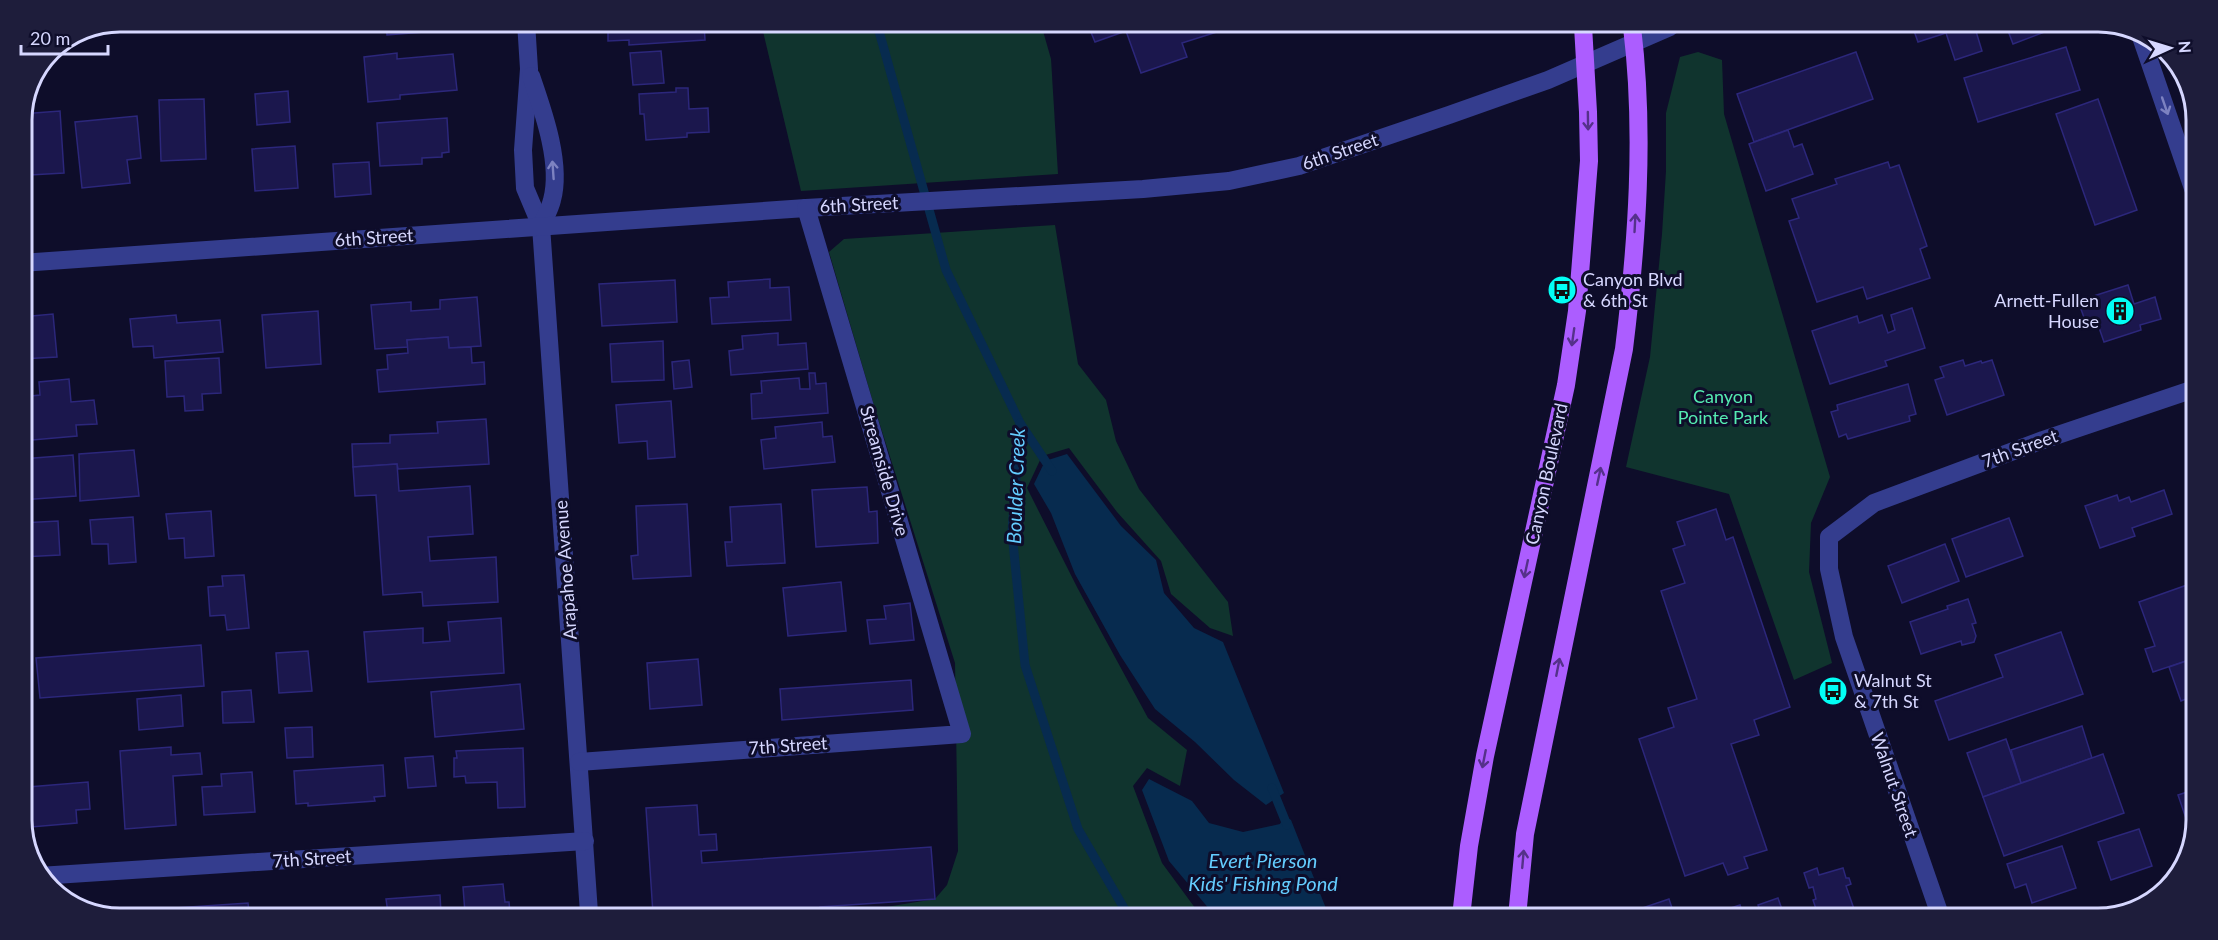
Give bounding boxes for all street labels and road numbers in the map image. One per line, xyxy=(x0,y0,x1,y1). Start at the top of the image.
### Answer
street label: 6th Street xyxy=(1299,128,1381,174)
street label: 6th Street xyxy=(819,191,899,217)
street label: 6th Street xyxy=(334,223,415,251)
street label: Canyon Boulevard xyxy=(1520,401,1572,547)
street label: Streamside Drive xyxy=(856,403,914,538)
street label: 7th Street xyxy=(1979,424,2061,472)
street label: Arapahoe Avenue xyxy=(549,500,581,641)
street label: Walnut Street xyxy=(1867,729,1923,840)
street label: 7th Street xyxy=(748,731,829,759)
street label: 7th Street xyxy=(272,844,353,872)

